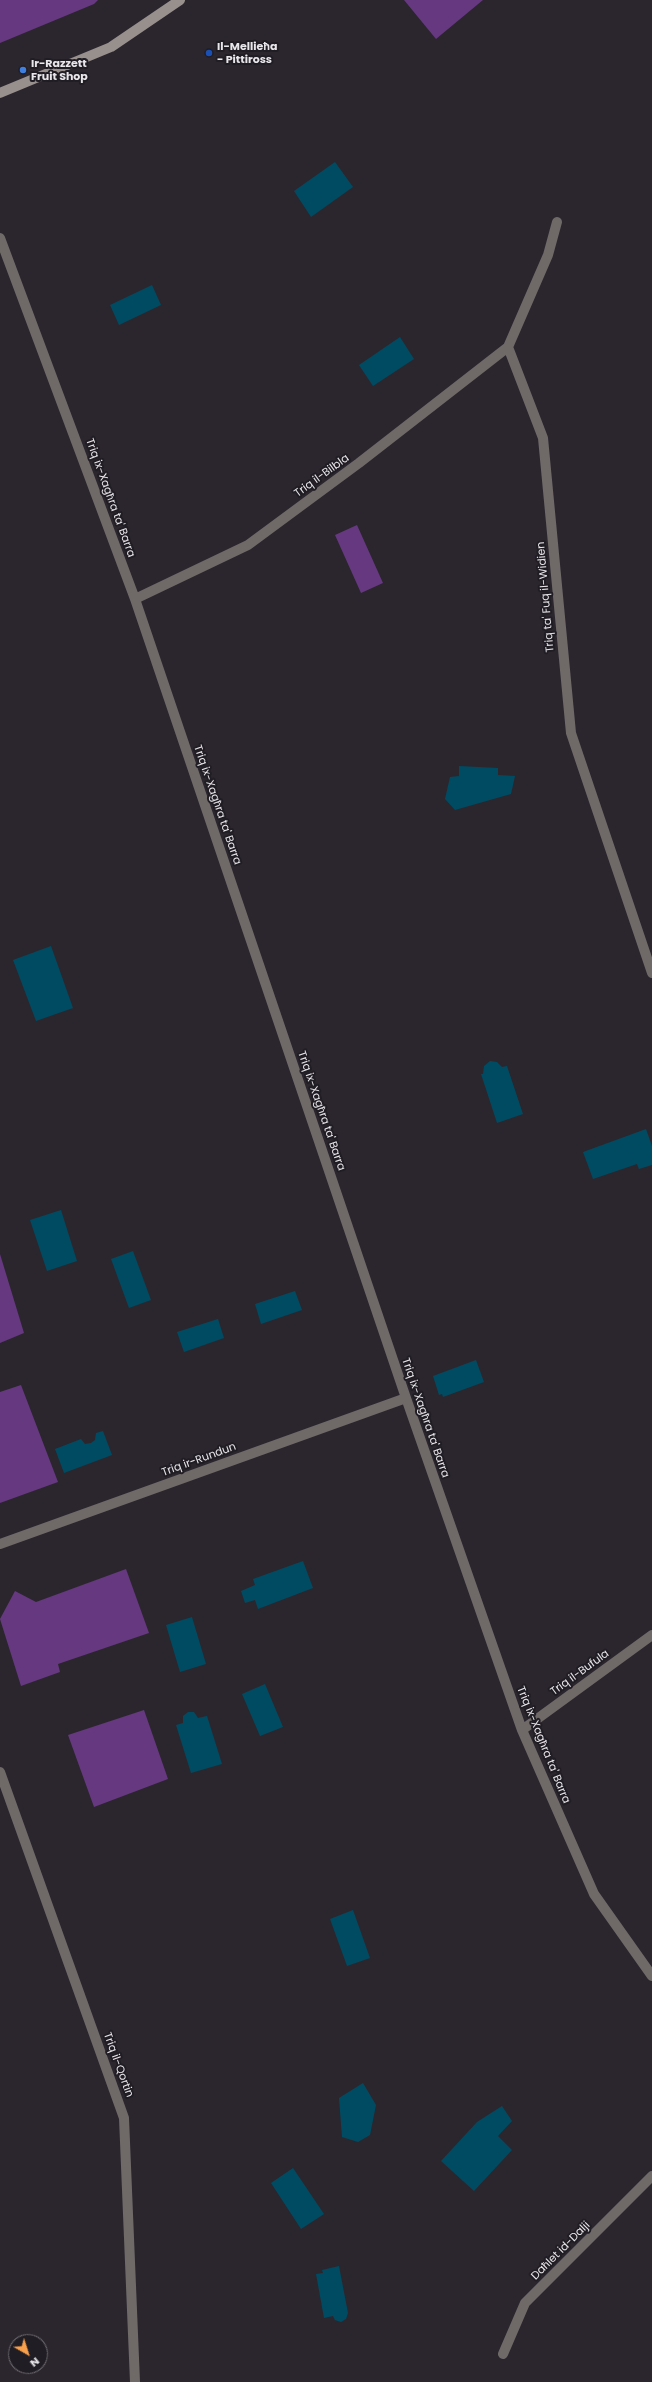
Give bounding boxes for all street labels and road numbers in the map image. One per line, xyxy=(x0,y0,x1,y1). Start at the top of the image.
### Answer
street label: Triq ix-Xagħra ta' Barra xyxy=(82,437,138,559)
street label: Triq il-Bilbla xyxy=(292,452,352,500)
street label: Triq ta' Fuq il-Widien xyxy=(535,541,557,653)
street label: Triq ix-Xagħra ta' Barra xyxy=(190,744,244,866)
street label: Triq ix-Xagħra ta' Barra xyxy=(294,1050,348,1172)
street label: Triq ix-Xagħra ta' Barra xyxy=(398,1357,452,1479)
street label: Triq ir-Rundun xyxy=(160,1440,238,1480)
street label: Triq il-Bufula xyxy=(548,1647,612,1699)
street label: Triq ix-Xagħra ta' Barra xyxy=(513,1684,573,1806)
street label: Triq il-Qortin xyxy=(100,2031,136,2099)
street label: Daħlet id-Dalji xyxy=(529,2219,593,2283)

